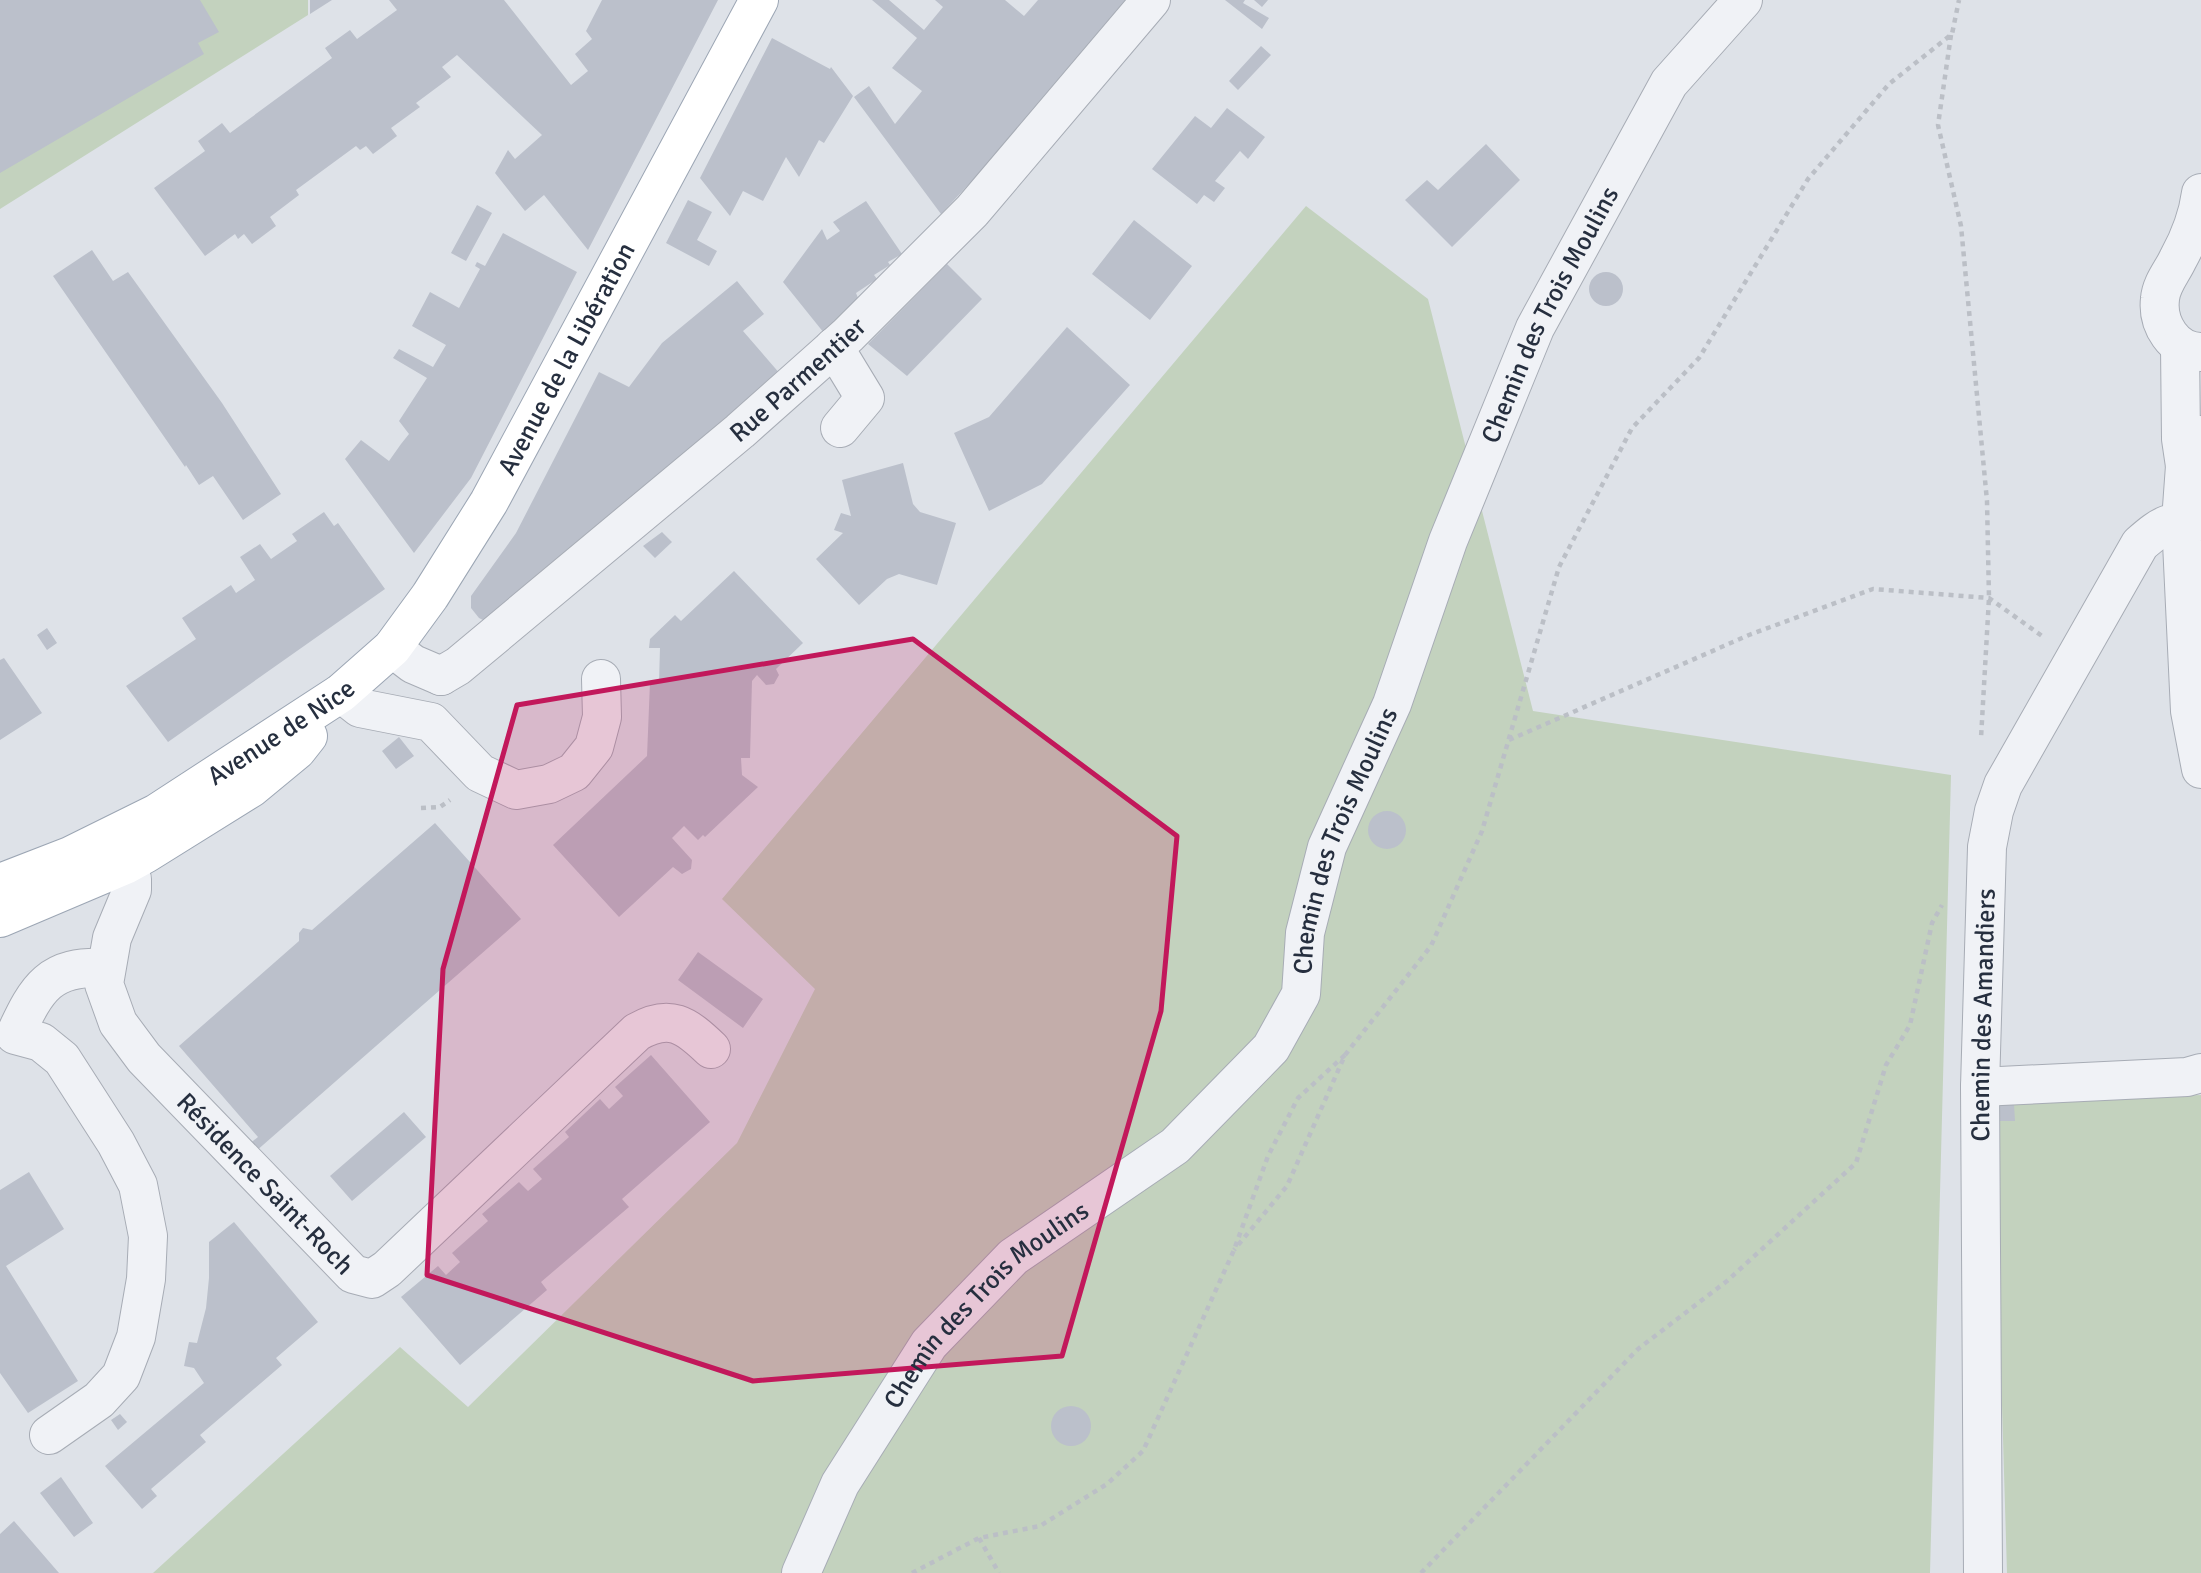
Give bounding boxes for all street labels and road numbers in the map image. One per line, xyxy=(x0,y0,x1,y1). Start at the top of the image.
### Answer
street label: Chemin des Trois Moulins xyxy=(1475,181,1626,448)
street label: Avenue de la Libération xyxy=(491,237,643,481)
street label: Rue Parmentier xyxy=(724,311,873,450)
street label: Avenue de Nice xyxy=(202,673,362,793)
street label: Chemin des Trois Moulins xyxy=(1287,703,1405,975)
street label: Chemin des Amandiers xyxy=(1965,888,2003,1142)
street label: Résidence Saint-Roch xyxy=(169,1086,360,1282)
street label: Chemin des Trois Moulins xyxy=(877,1195,1095,1415)

